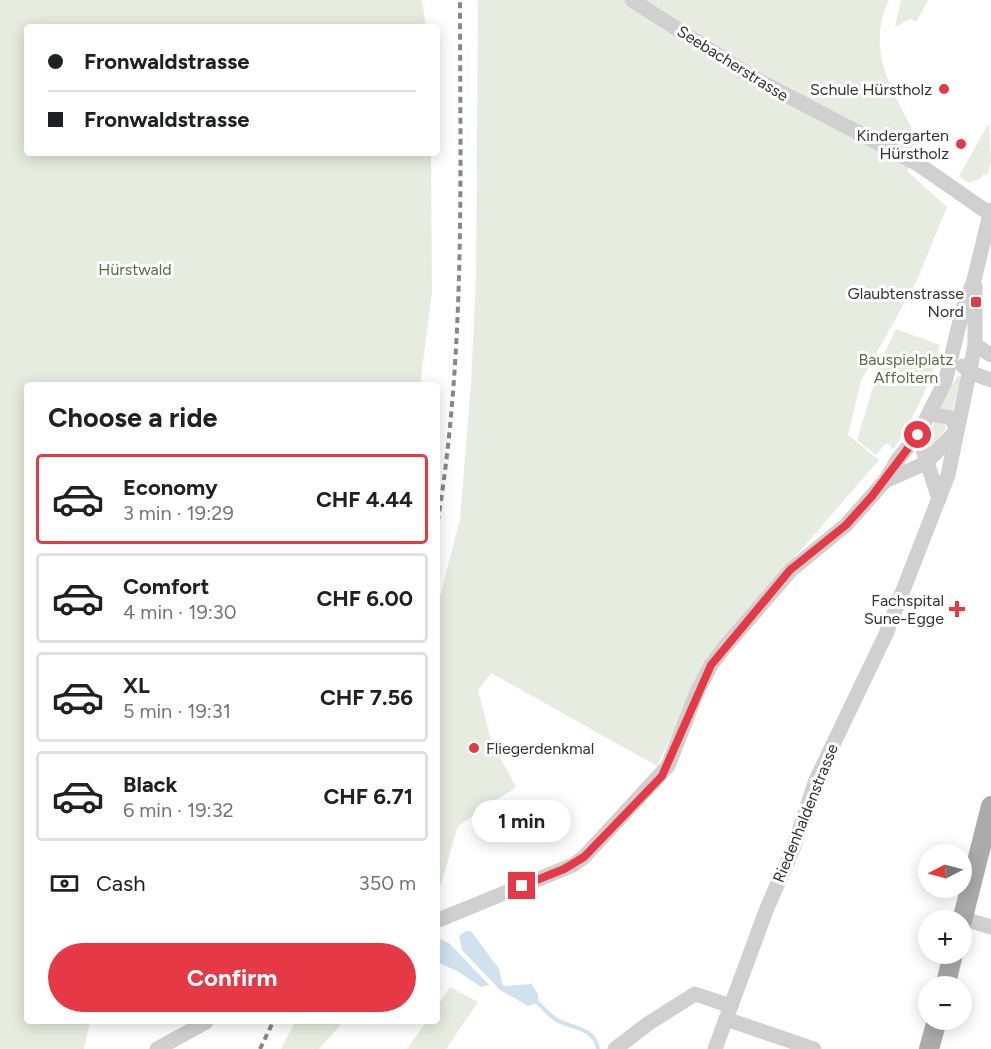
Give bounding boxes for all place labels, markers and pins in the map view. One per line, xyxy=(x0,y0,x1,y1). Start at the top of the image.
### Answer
place label: Schule Hürstholz xyxy=(810,80,932,99)
marker: Schule Hürstholz xyxy=(937,82,951,96)
place label: Kindergarten Hürstholz xyxy=(856,126,949,163)
marker: Kindergarten Hürstholz xyxy=(954,137,968,151)
place label: Glaubtenstrasse Nord xyxy=(847,284,964,321)
marker: Glaubtenstrasse Nord xyxy=(969,295,983,309)
place label: Fachspital Sune-Egge xyxy=(864,591,944,628)
marker: Fachspital Sune-Egge xyxy=(948,600,966,618)
place label: Fliegerdenkmal xyxy=(486,739,594,758)
marker: Fliegerdenkmal xyxy=(467,741,481,755)

